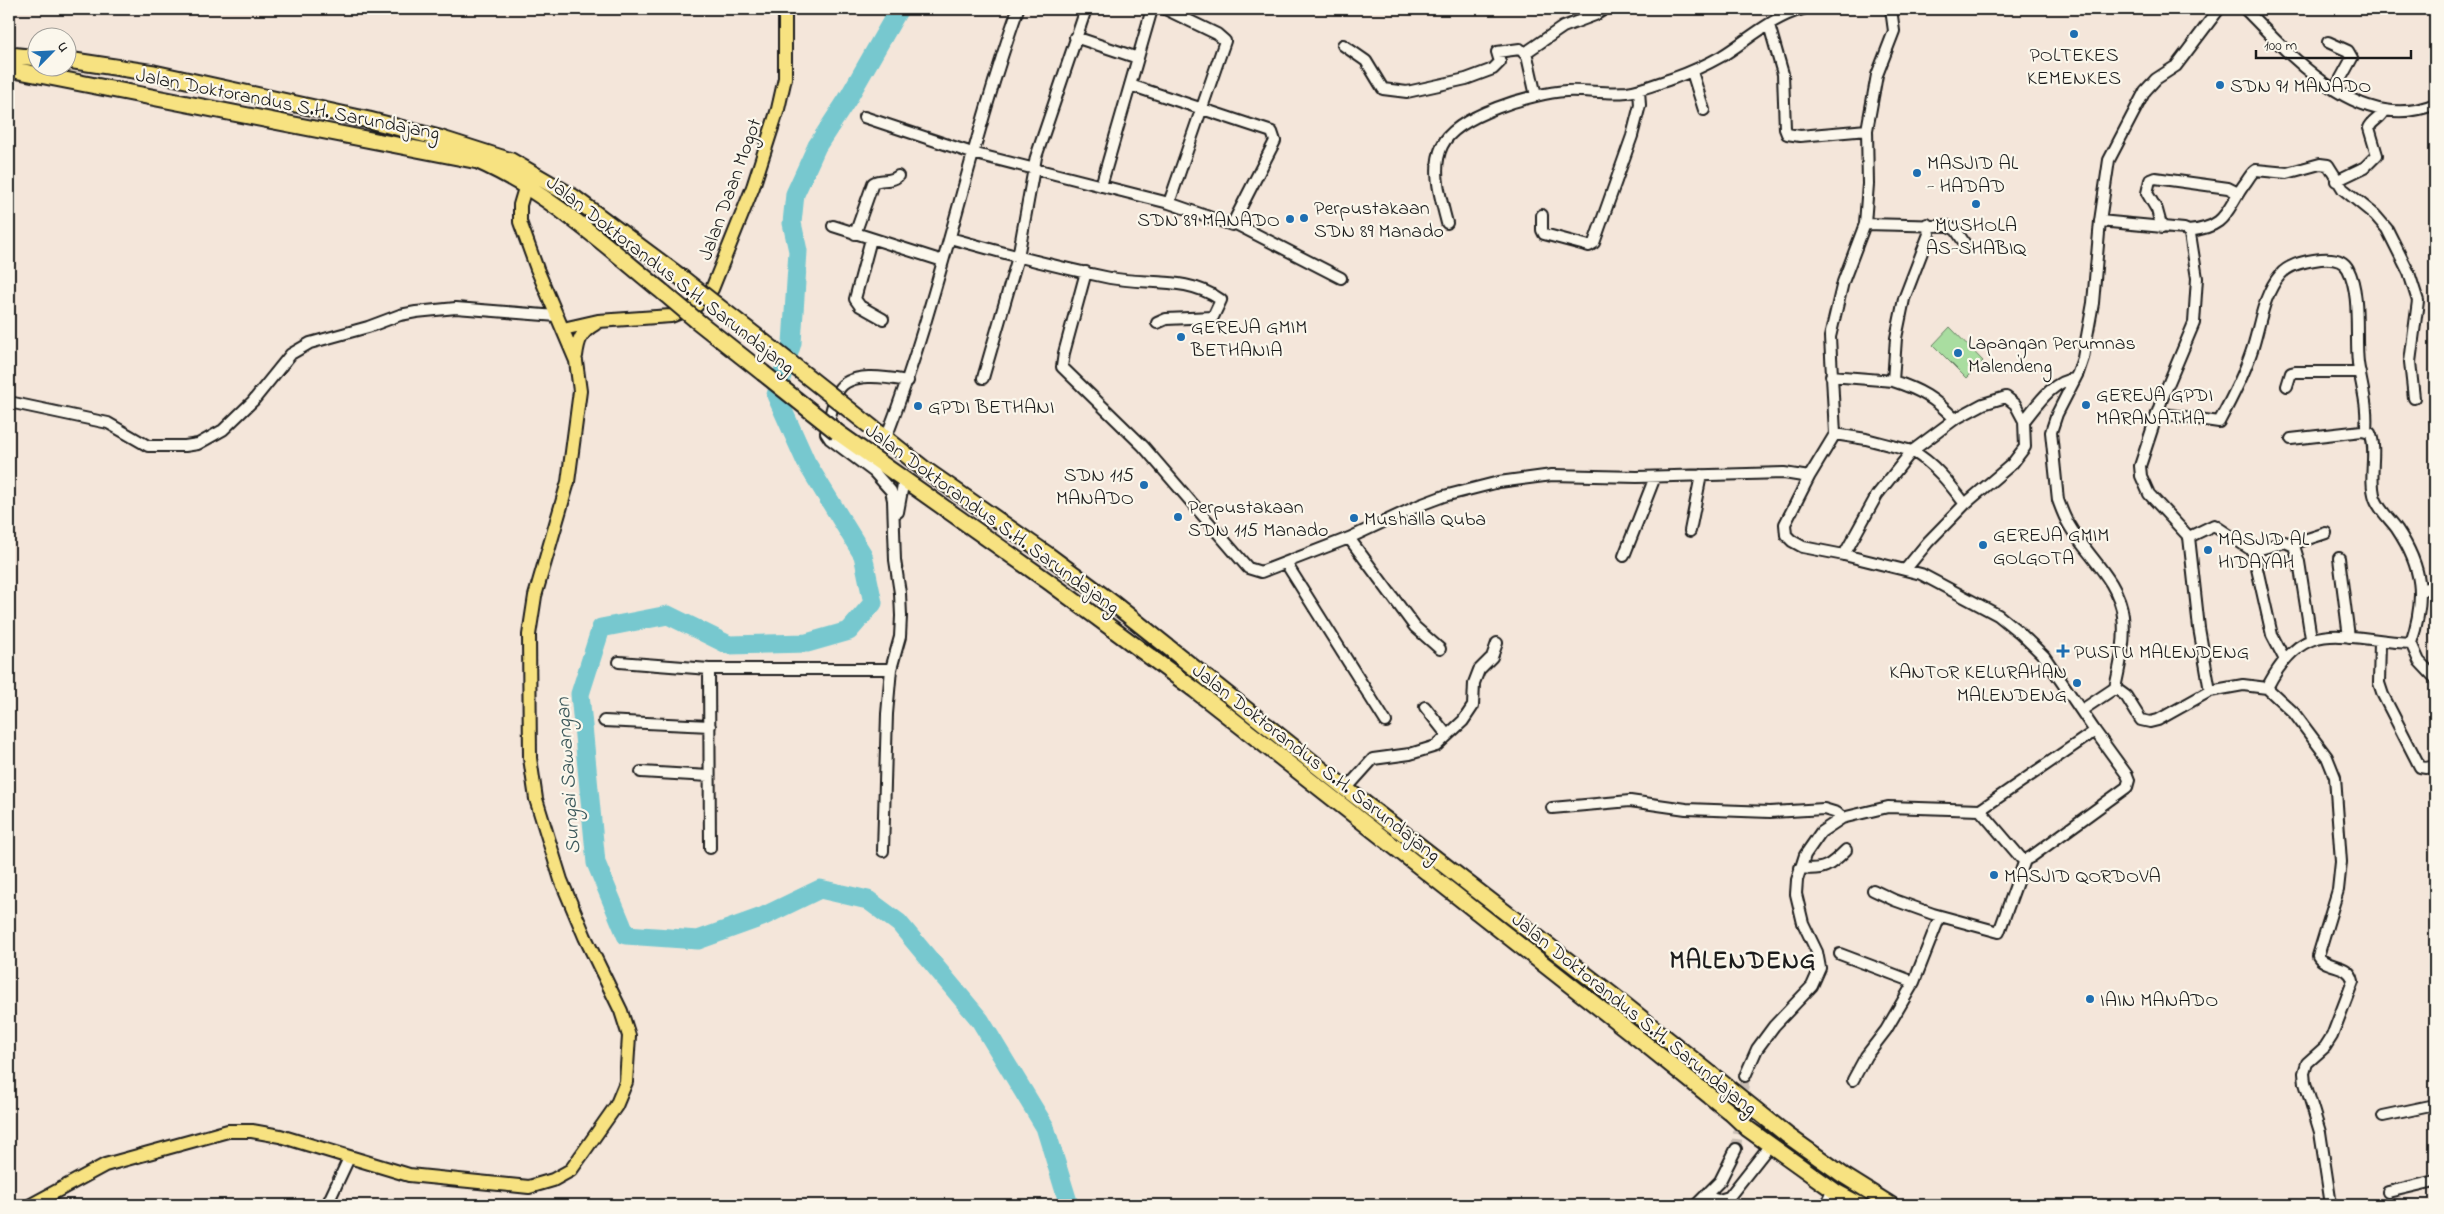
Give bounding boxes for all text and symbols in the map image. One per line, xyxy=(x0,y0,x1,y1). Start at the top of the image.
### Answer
north arrow xyxy=(28,28,78,78)
marker: POLTEKES KEMENKES xyxy=(2068,28,2080,40)
scale bar xyxy=(2256,28,2412,60)
text: 100 m xyxy=(2264,35,2297,57)
text: U xyxy=(51,39,74,56)
place label: POLTEKES KEMENKES xyxy=(2027,42,2121,94)
street label: Jalan Doktorandus S.H. Sarundajang xyxy=(133,62,442,150)
place label: SDN 91 MANADO xyxy=(2230,73,2372,102)
marker: SDN 91 MANADO xyxy=(2214,79,2226,91)
street label: Jalan Daan Mogot xyxy=(692,114,772,265)
place label: MASJID AL - HADAD xyxy=(1927,150,2019,202)
marker: MASJID AL - HADAD xyxy=(1911,167,1923,179)
street label: Jalan Doktorandus S.H. Sarundajang xyxy=(538,169,800,383)
place label: Perpustakaan SDN 89 Manado xyxy=(1314,195,1444,247)
marker: MUSHOLA AS-SHABIQ xyxy=(1970,198,1982,210)
place label: SDN 89 MANADO xyxy=(1137,207,1280,236)
marker: Perpustakaan SDN 89 Manado xyxy=(1298,212,1310,224)
place label: MUSHOLA AS-SHABIQ xyxy=(1926,212,2027,264)
marker: SDN 89 MANADO xyxy=(1284,213,1296,225)
place label: GEREJA GMIM BETHANIA xyxy=(1190,314,1307,366)
place label: Lapangan Perumnas Malendeng xyxy=(1968,330,2136,383)
marker: GEREJA GMIM BETHANIA xyxy=(1175,331,1187,343)
marker: Lapangan Perumnas Malendeng xyxy=(1952,347,1964,359)
place label: GEREJA GPDI MARANATHA xyxy=(2096,382,2213,434)
place label: GPDI BETHANI xyxy=(928,394,1054,423)
marker: GEREJA GPDI MARANATHA xyxy=(2080,399,2092,411)
marker: GPDI BETHANI xyxy=(912,400,924,412)
street label: Jalan Doktorandus S.H. Sarundajang xyxy=(857,417,1125,623)
place label: SDN 115 MANADO xyxy=(1056,462,1134,514)
marker: SDN 115 MANADO xyxy=(1138,479,1150,491)
place label: Perpustakaan SDN 115 Manado xyxy=(1188,494,1328,546)
place label: Mushalla Quba xyxy=(1364,506,1486,535)
marker: Perpustakaan SDN 115 Manado xyxy=(1172,511,1184,523)
marker: Mushalla Quba xyxy=(1348,512,1360,524)
place label: GEREJA GMIM GOLGOTA xyxy=(1993,522,2109,574)
place label: MASJID AL HIDAYAH xyxy=(2218,526,2310,578)
marker: GEREJA GMIM GOLGOTA xyxy=(1977,539,1989,551)
marker: MASJID AL HIDAYAH xyxy=(2202,544,2214,556)
place label: PUSTU MALENDENG xyxy=(2074,639,2249,668)
marker: PUSTU MALENDENG xyxy=(2056,644,2070,658)
street label: Jalan Doktorandus S.H. Sarundajang xyxy=(1184,657,1446,871)
place label: KANTOR KELURAHAN MALENDENG xyxy=(1889,659,2067,711)
marker: KANTOR KELURAHAN MALENDENG xyxy=(2071,677,2083,689)
water label: Sungai Sawangan xyxy=(549,696,590,855)
place label: MASJID QORDOVA xyxy=(2004,863,2161,892)
marker: MASJID QORDOVA xyxy=(1988,869,2000,881)
street label: Jalan Doktorandus S.H. Sarundajang xyxy=(1504,906,1763,1124)
district label: MALENDENG xyxy=(1670,944,1816,980)
place label: IAIN MANADO xyxy=(2100,987,2218,1016)
marker: IAIN MANADO xyxy=(2084,993,2096,1005)

